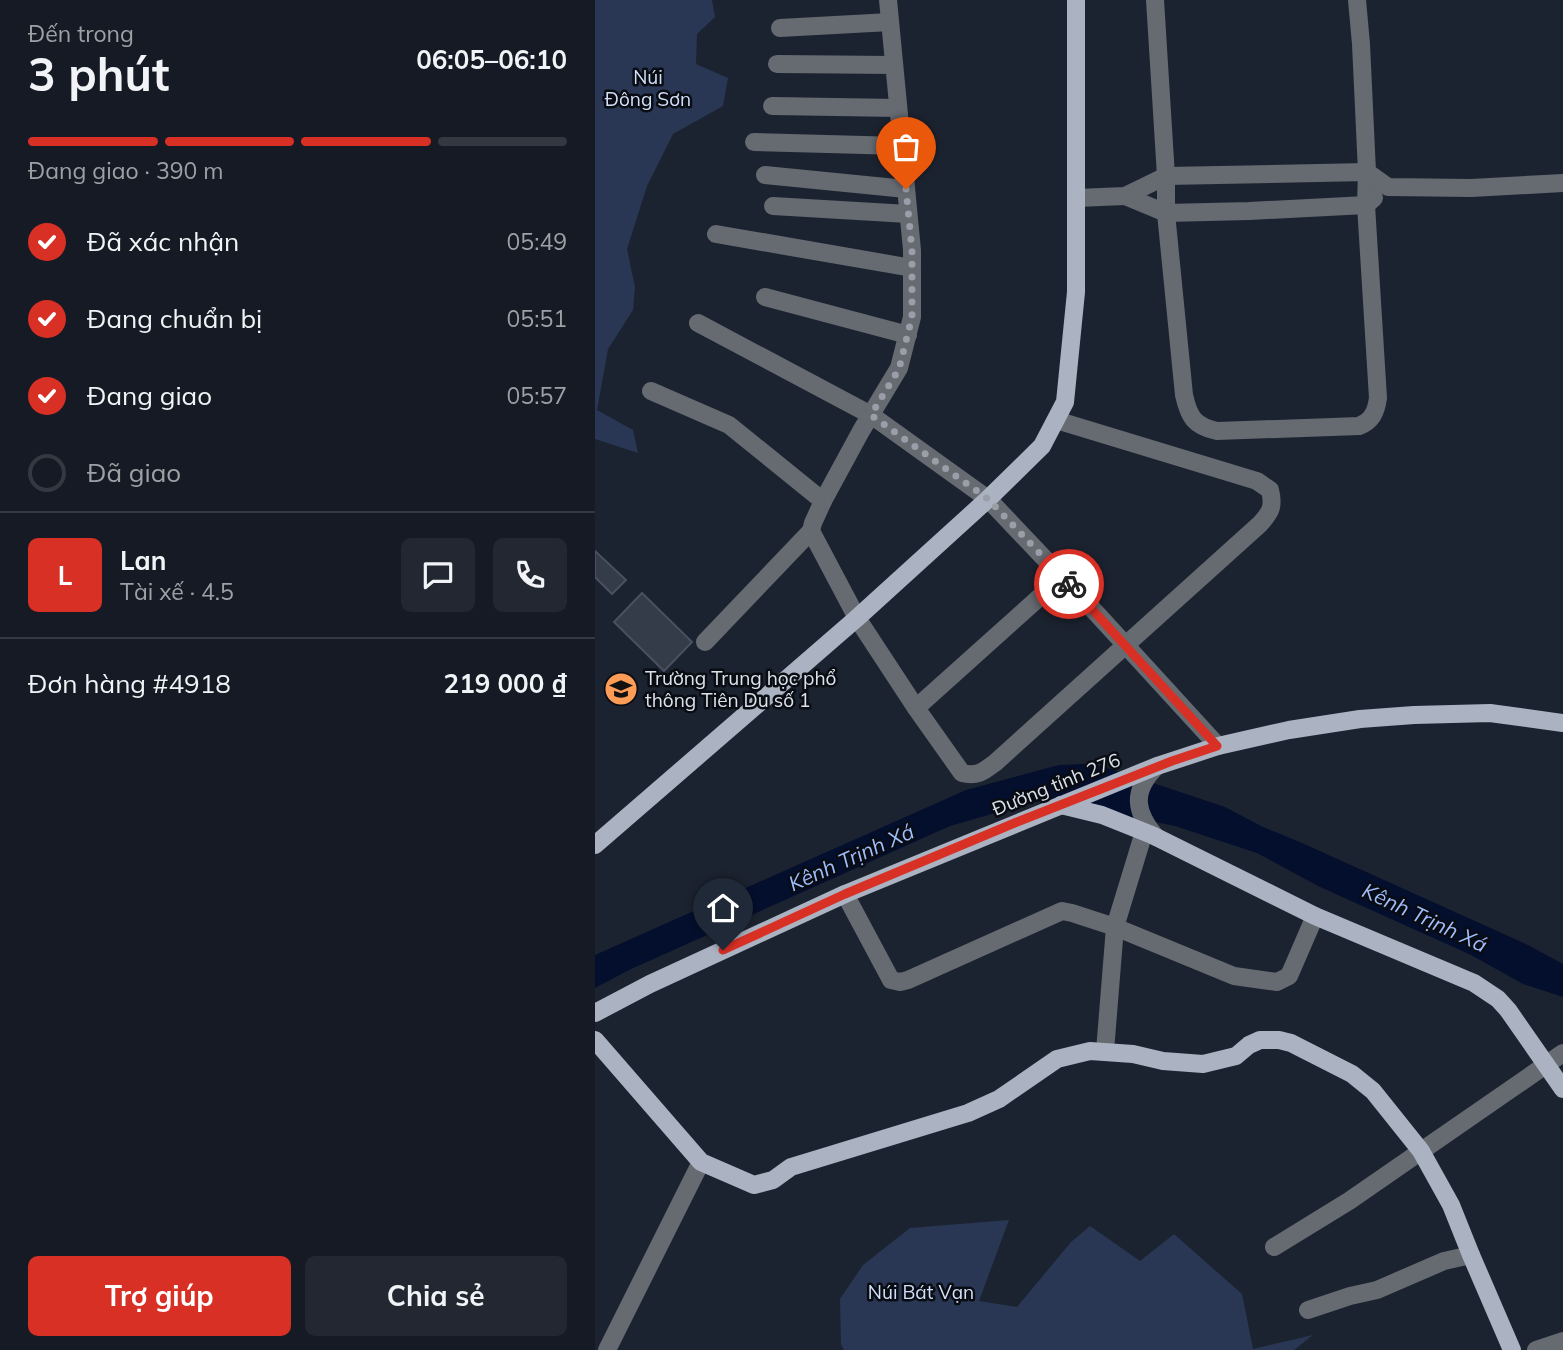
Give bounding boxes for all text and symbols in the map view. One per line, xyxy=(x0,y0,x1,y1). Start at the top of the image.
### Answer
text: Đến trong xyxy=(28,19,134,48)
text: 06:05–06:10 xyxy=(416,43,567,76)
text: 3 phút xyxy=(28,45,169,103)
park label: Núi Đông Sơn xyxy=(605,65,691,111)
pin xyxy=(876,117,936,189)
icon: bag xyxy=(887,128,925,166)
text: Đang giao · 390 m xyxy=(28,156,224,185)
icon: check xyxy=(28,223,66,261)
text: Đã xác nhận xyxy=(87,225,239,258)
text: 05:49 xyxy=(507,227,567,256)
icon: check xyxy=(28,300,66,338)
text: Đang chuẩn bị xyxy=(87,302,262,335)
text: 05:51 xyxy=(507,304,567,333)
icon: check xyxy=(28,377,66,415)
text: Đang giao xyxy=(87,379,212,412)
text: 05:57 xyxy=(507,381,567,410)
text: Đã giao xyxy=(87,456,181,489)
button: chat xyxy=(401,538,475,612)
button: phone xyxy=(493,538,567,612)
text: Lan xyxy=(120,544,166,577)
courier xyxy=(1034,549,1104,619)
text: L xyxy=(58,559,72,592)
icon: bike xyxy=(1050,565,1088,603)
text: Tài xế · 4.5 xyxy=(120,577,234,606)
place label: Trường Trung học phổ thông Tiên Du số 1 xyxy=(645,666,836,712)
text: Đơn hàng #4918 xyxy=(28,667,231,700)
text: 219 000 ₫ xyxy=(444,667,567,700)
school or university icon: Trường Trung học phổ thông Tiên Du số 1 xyxy=(602,670,640,708)
street label: Đường tỉnh 276 xyxy=(988,747,1124,821)
water label: Kênh Trịnh Xá xyxy=(784,818,918,896)
water label: Kênh Trịnh Xá xyxy=(1358,877,1492,957)
pin xyxy=(693,878,753,950)
icon: home xyxy=(704,889,742,927)
button: Trợ giúp xyxy=(28,1256,291,1336)
button: Chia sẻ xyxy=(305,1256,567,1336)
park label: Núi Bát Vạn xyxy=(868,1280,974,1304)

